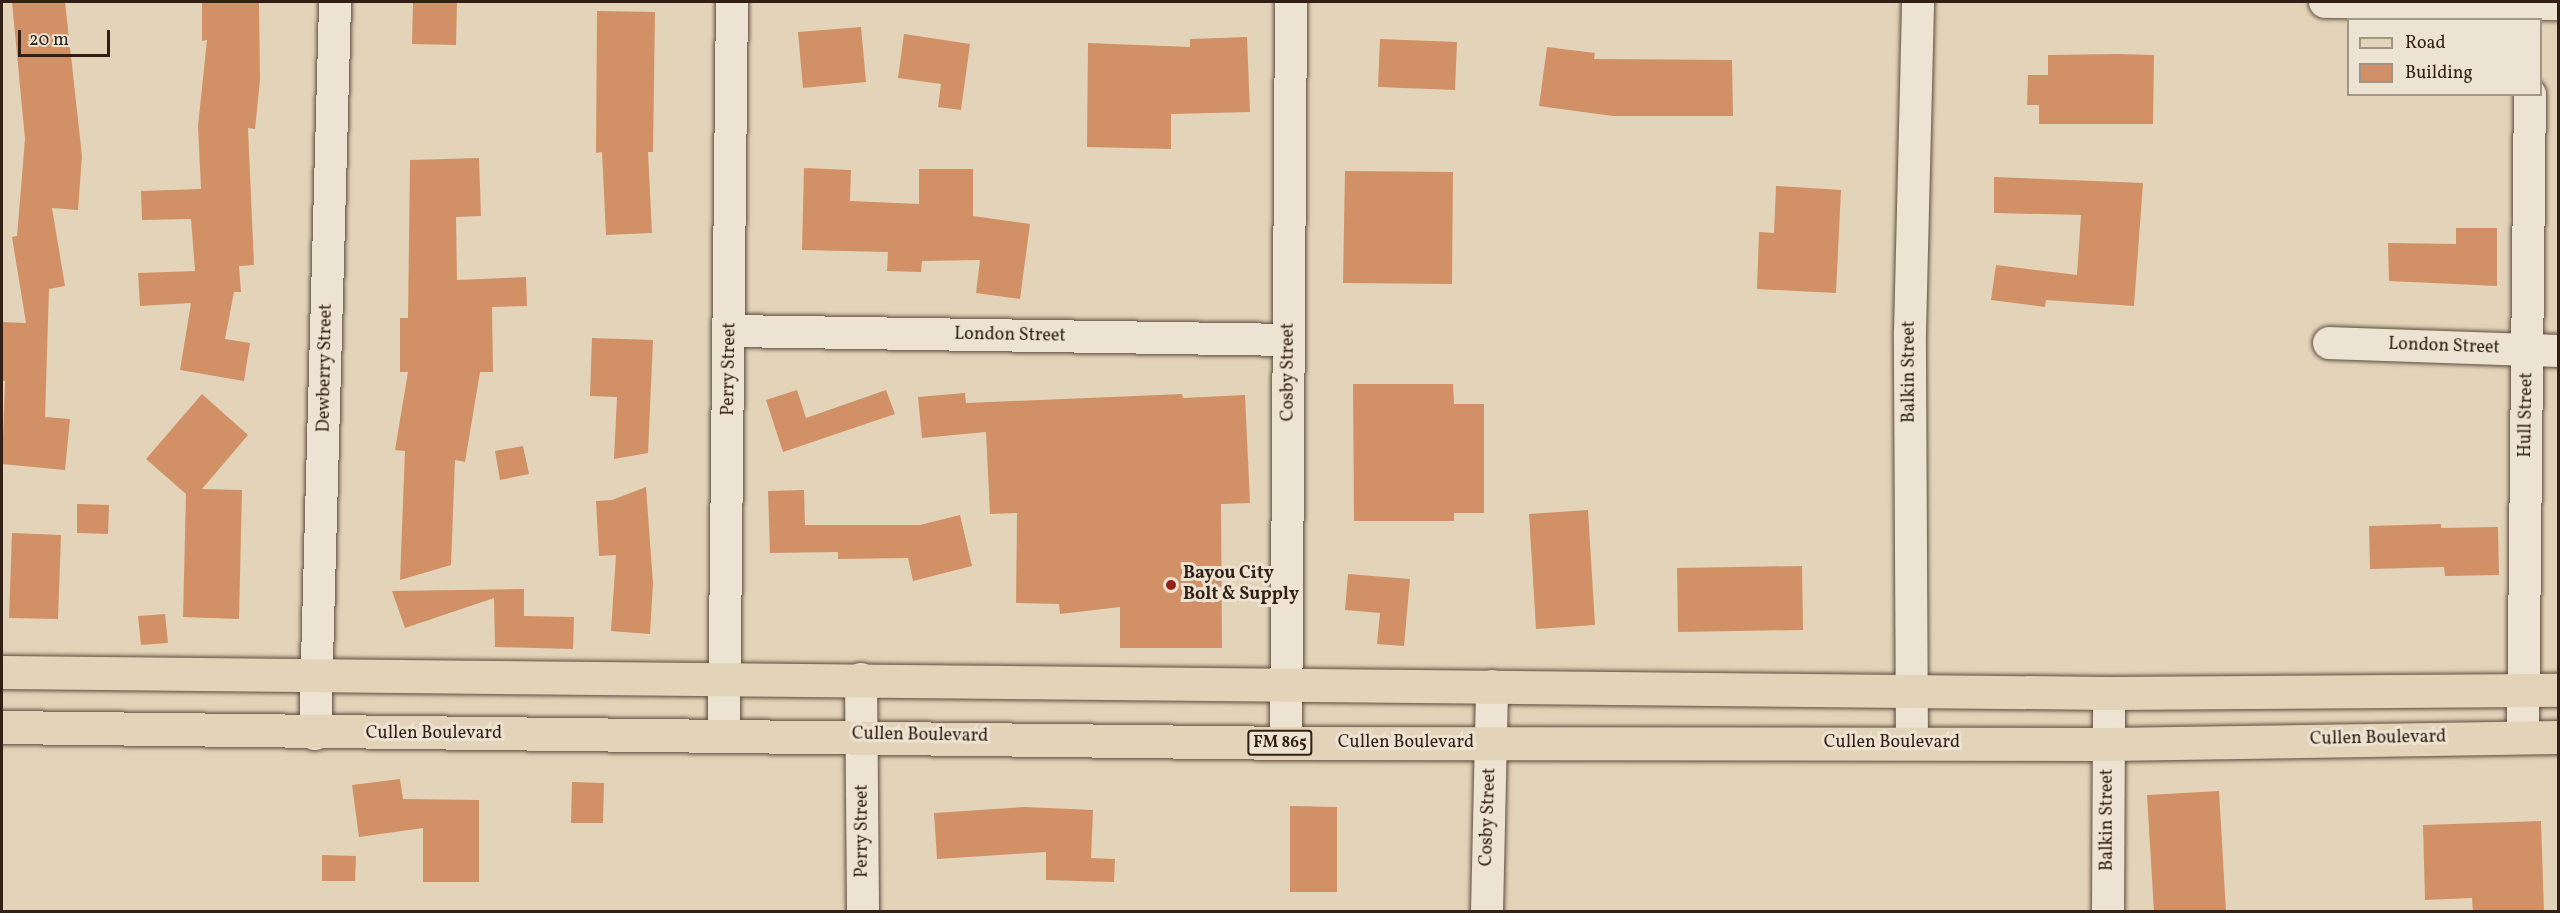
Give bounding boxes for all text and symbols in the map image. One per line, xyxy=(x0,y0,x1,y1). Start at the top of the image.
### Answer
scale bar xyxy=(21,18,112,56)
legend xyxy=(2347,18,2542,96)
text: 20 m xyxy=(29,28,69,53)
text: Road xyxy=(2405,31,2446,56)
text: Building xyxy=(2405,61,2473,86)
street label: Dewberry Street xyxy=(314,303,338,433)
street label: Balkin Street xyxy=(1899,321,1921,423)
street label: Perry Street xyxy=(718,322,742,416)
street label: Cosby Street xyxy=(1278,322,1300,422)
street label: London Street xyxy=(954,324,1066,348)
street label: London Street xyxy=(2388,334,2500,360)
street label: Hull Street xyxy=(2515,372,2539,458)
place label: Bayou City Bolt & Supply xyxy=(1183,564,1299,606)
marker: Bayou City Bolt & Supply xyxy=(1164,578,1178,592)
street label: Cullen Boulevard xyxy=(366,723,502,745)
street label: Cullen Boulevard xyxy=(852,724,988,748)
street label: Cullen Boulevard xyxy=(2310,727,2446,751)
road number: FM 865 xyxy=(1247,730,1313,756)
street label: Cullen Boulevard xyxy=(1338,732,1474,754)
street label: Cullen Boulevard xyxy=(1824,732,1960,754)
street label: Cosby Street xyxy=(1476,767,1502,867)
street label: Balkin Street xyxy=(2097,769,2119,871)
street label: Perry Street xyxy=(852,784,874,878)

